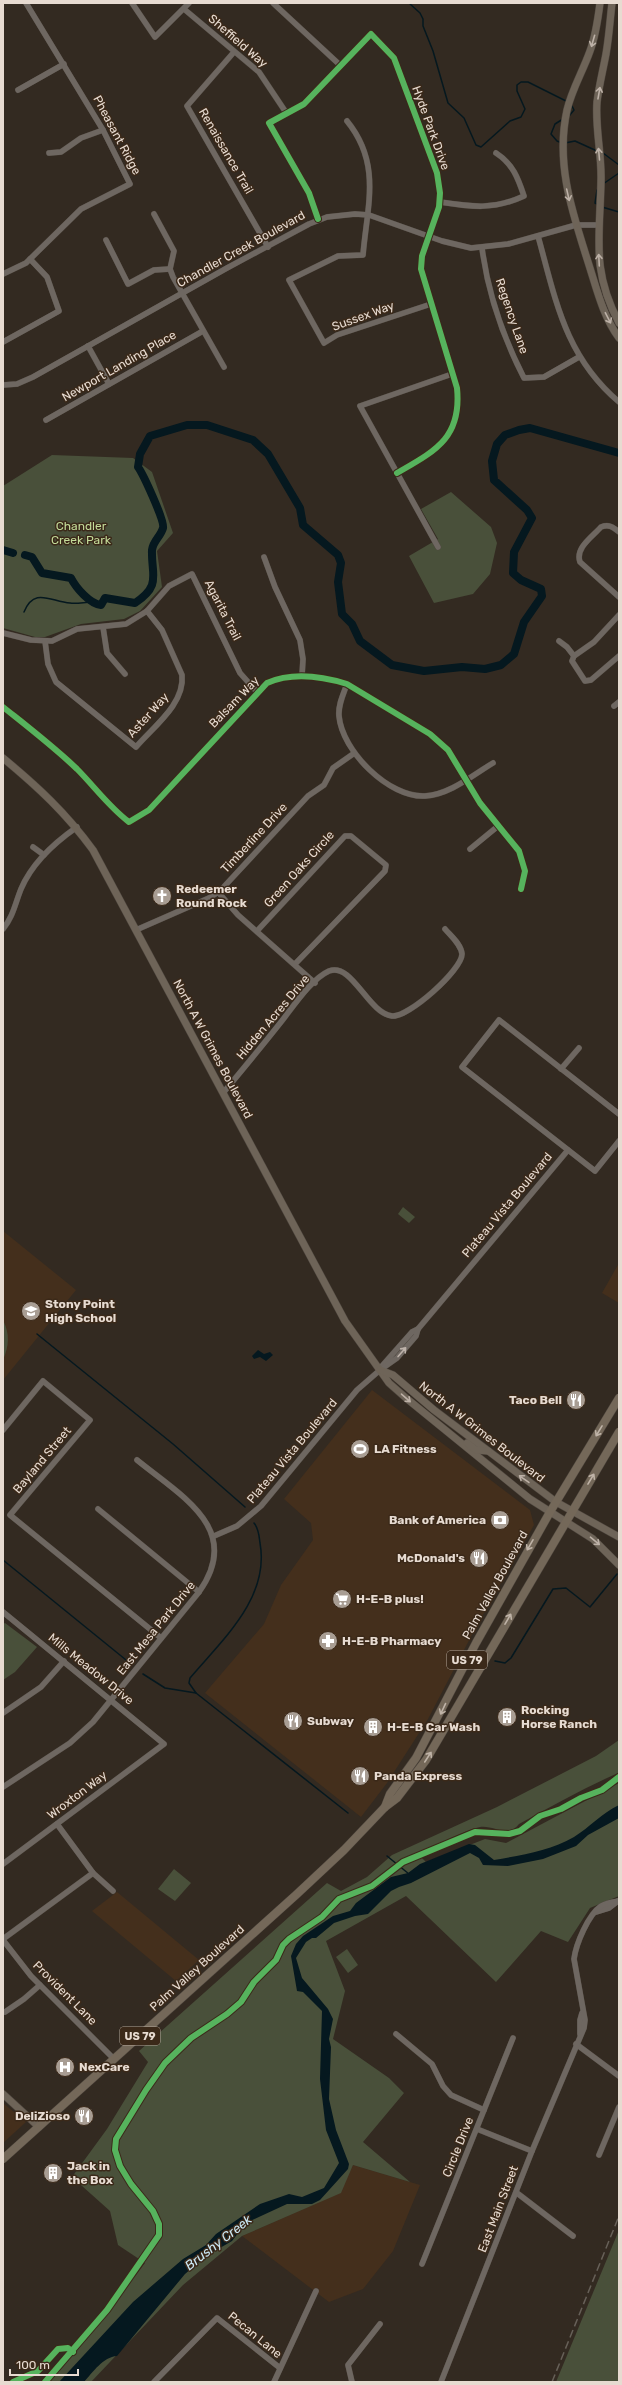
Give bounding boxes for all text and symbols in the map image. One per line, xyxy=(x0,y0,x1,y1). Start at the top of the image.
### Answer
street label: Sheffield Way xyxy=(206,12,271,71)
one-way arrow xyxy=(589,35,596,48)
street label: Hyde Park Drive xyxy=(409,84,453,172)
one-way arrow xyxy=(595,87,603,100)
street label: Pheasant Ridge xyxy=(90,93,144,177)
street label: Renaissance Trail xyxy=(196,106,256,196)
one-way arrow xyxy=(595,148,602,161)
one-way arrow xyxy=(564,188,572,201)
street label: Chandler Creek Boulevard xyxy=(175,208,307,290)
one-way arrow xyxy=(595,254,602,267)
street label: Regency Lane xyxy=(493,276,532,356)
street label: Sussex Way xyxy=(330,298,396,334)
one-way arrow xyxy=(605,312,612,324)
street label: Newport Landing Place xyxy=(59,327,179,404)
park label: Chandler Creek Park xyxy=(51,519,112,547)
street label: Agarita Trail xyxy=(202,577,244,643)
street label: Balsam Way xyxy=(206,673,262,731)
street label: Aster Way xyxy=(124,690,172,740)
street label: Timberline Drive xyxy=(218,800,290,876)
street label: Green Oaks Circle xyxy=(261,828,337,910)
place label: Redeemer Round Rock xyxy=(176,882,247,910)
church icon: Redeemer Round Rock xyxy=(151,885,173,907)
street label: Hidden Acres Drive xyxy=(234,972,313,1062)
street label: North A W Grimes Boulevard xyxy=(170,977,256,1121)
street label: Plateau Vista Boulevard xyxy=(459,1150,555,1260)
place label: Stony Point High School xyxy=(45,1297,116,1325)
school or university icon: Stony Point High School xyxy=(20,1300,42,1322)
one-way arrow xyxy=(397,1347,407,1357)
street label: North A W Grimes Boulevard xyxy=(416,1379,548,1485)
restaurant icon: Taco Bell xyxy=(565,1389,587,1411)
place label: Taco Bell xyxy=(509,1393,562,1407)
one-way arrow xyxy=(400,1394,411,1403)
street label: Plateau Vista Boulevard xyxy=(244,1396,340,1506)
street label: Bayland Street xyxy=(10,1424,74,1496)
one-way arrow xyxy=(594,1425,602,1437)
sports icon: LA Fitness xyxy=(349,1438,371,1460)
place label: LA Fitness xyxy=(374,1442,437,1456)
one-way arrow xyxy=(588,1473,596,1485)
one-way arrow xyxy=(518,1475,529,1483)
bank icon: Bank of America xyxy=(489,1509,511,1531)
place label: Bank of America xyxy=(389,1513,486,1527)
street label: Palm Valley Boulevard xyxy=(459,1528,531,1642)
one-way arrow xyxy=(589,1536,600,1545)
one-way arrow xyxy=(526,1539,534,1551)
restaurant icon: McDonald's xyxy=(468,1547,490,1569)
place label: McDonald's xyxy=(397,1551,465,1565)
street label: East Mesa Park Drive xyxy=(114,1578,198,1678)
supermarket icon: H-E-B plus! xyxy=(331,1588,353,1610)
place label: H-E-B plus! xyxy=(356,1592,424,1606)
one-way arrow xyxy=(505,1613,513,1625)
street label: Mills Meadow Drive xyxy=(46,1630,137,1708)
pharmacy icon: H-E-B Pharmacy xyxy=(317,1630,339,1652)
place label: H-E-B Pharmacy xyxy=(342,1634,441,1648)
road number: US 79 xyxy=(447,1651,487,1669)
one-way arrow xyxy=(439,1703,446,1715)
place label: Rocking Horse Ranch xyxy=(521,1703,597,1731)
building icon: Rocking Horse Ranch xyxy=(496,1706,518,1728)
restaurant icon: Subway xyxy=(282,1710,304,1732)
place label: Subway xyxy=(307,1714,354,1728)
building icon: H-E-B Car Wash xyxy=(362,1716,384,1738)
place label: H-E-B Car Wash xyxy=(387,1720,480,1734)
one-way arrow xyxy=(424,1752,432,1763)
restaurant icon: Panda Express xyxy=(349,1765,371,1787)
street label: Wroxton Way xyxy=(44,1768,110,1822)
place label: Panda Express xyxy=(374,1769,462,1783)
street label: Palm Valley Boulevard xyxy=(147,1922,247,2014)
street label: Provident Lane xyxy=(30,1958,100,2028)
road number: US 79 xyxy=(120,2027,160,2045)
hospital icon: NexCare xyxy=(54,2056,76,2078)
place label: NexCare xyxy=(79,2060,130,2074)
restaurant icon: DeliZioso xyxy=(73,2105,95,2127)
place label: DeliZioso xyxy=(15,2109,70,2123)
street label: Circle Drive xyxy=(440,2115,476,2179)
place label: Jack in the Box xyxy=(67,2159,113,2187)
building icon: Jack in the Box xyxy=(42,2162,64,2184)
street label: East Main Street xyxy=(475,2163,521,2254)
water label: Brushy Creek xyxy=(182,2211,255,2273)
street label: Pecan Lane xyxy=(225,2309,285,2361)
scale bar xyxy=(10,2351,78,2377)
text: 100 m xyxy=(16,2358,50,2372)

